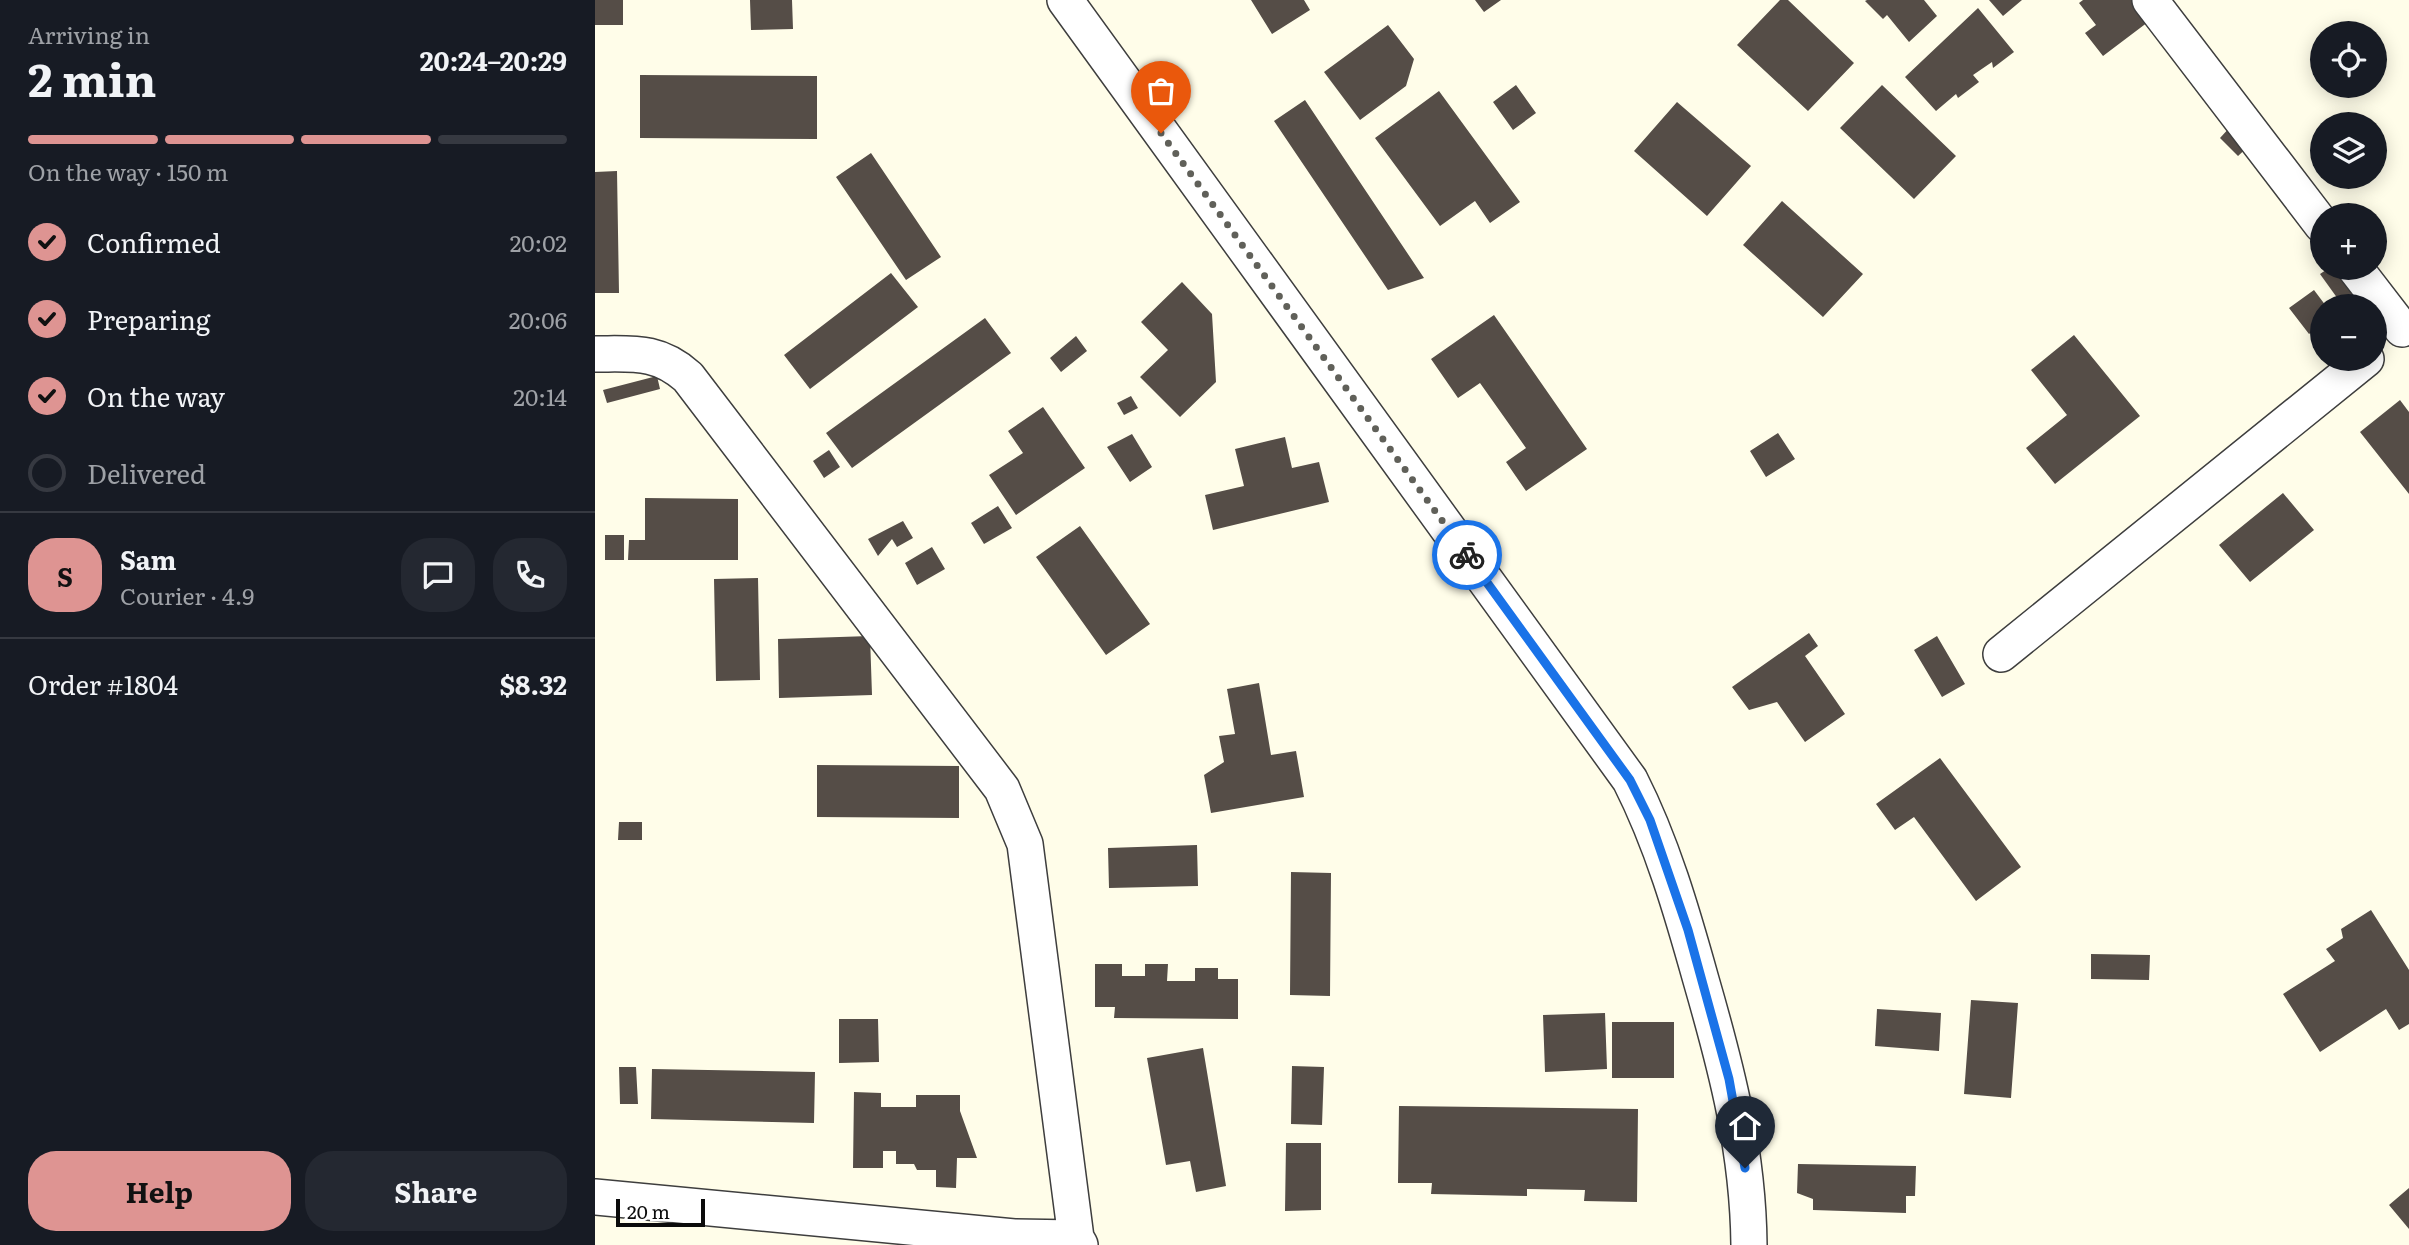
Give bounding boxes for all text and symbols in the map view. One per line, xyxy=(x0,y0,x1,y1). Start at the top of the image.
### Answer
text: Arriving in xyxy=(28,17,150,51)
map controls xyxy=(2310,21,2387,371)
button: locate xyxy=(2310,21,2387,98)
text: 20:24–20:29 xyxy=(420,40,567,79)
text: 2 min xyxy=(28,43,157,111)
pin xyxy=(1131,61,1191,133)
icon: bag xyxy=(1142,72,1180,110)
button: layers xyxy=(2310,112,2387,189)
text: On the way · 150 m xyxy=(28,154,228,188)
button: + xyxy=(2310,203,2387,280)
text: Confirmed xyxy=(87,222,221,261)
icon: check xyxy=(28,223,66,261)
text: 20:02 xyxy=(510,225,567,259)
button: − xyxy=(2310,294,2387,371)
text: Preparing xyxy=(87,299,210,338)
icon: check xyxy=(28,300,66,338)
text: 20:06 xyxy=(509,302,567,336)
text: On the way xyxy=(87,376,225,415)
icon: check xyxy=(28,377,66,415)
text: 20:14 xyxy=(513,379,567,413)
text: Delivered xyxy=(87,453,206,492)
courier xyxy=(1432,520,1502,590)
icon: bike xyxy=(1448,536,1486,574)
button: chat xyxy=(401,538,475,612)
button: phone xyxy=(493,538,567,612)
text: Sam xyxy=(120,539,176,578)
text: S xyxy=(57,556,73,595)
text: Courier · 4.9 xyxy=(120,578,254,612)
text: Order #1804 xyxy=(28,664,178,703)
text: $8.32 xyxy=(500,664,567,703)
pin xyxy=(1715,1096,1775,1168)
icon: home xyxy=(1726,1107,1764,1145)
button: Help xyxy=(28,1151,291,1231)
button: Share xyxy=(305,1151,567,1231)
scale bar xyxy=(616,1196,705,1228)
text: 20 m xyxy=(627,1197,670,1225)

